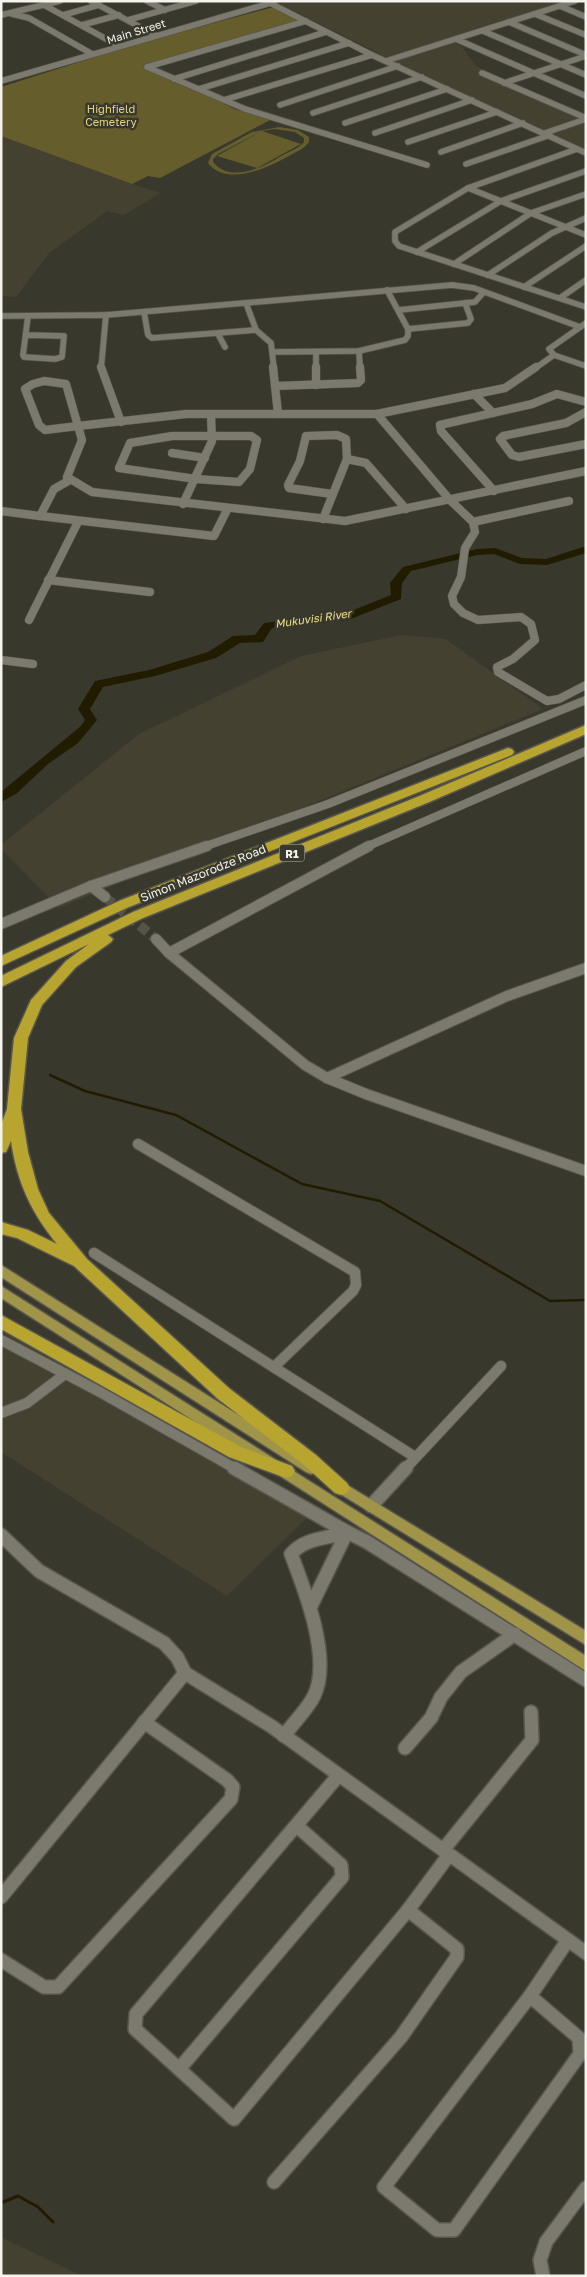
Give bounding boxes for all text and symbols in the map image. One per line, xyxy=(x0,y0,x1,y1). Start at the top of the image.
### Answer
street label: Main Street xyxy=(105,16,167,46)
park label: Highfield Cemetery xyxy=(85,102,137,128)
water label: Mukuvisi River xyxy=(274,606,354,630)
street label: Simon Mazorodze Road xyxy=(138,841,268,905)
road number: R1 xyxy=(280,844,304,861)

